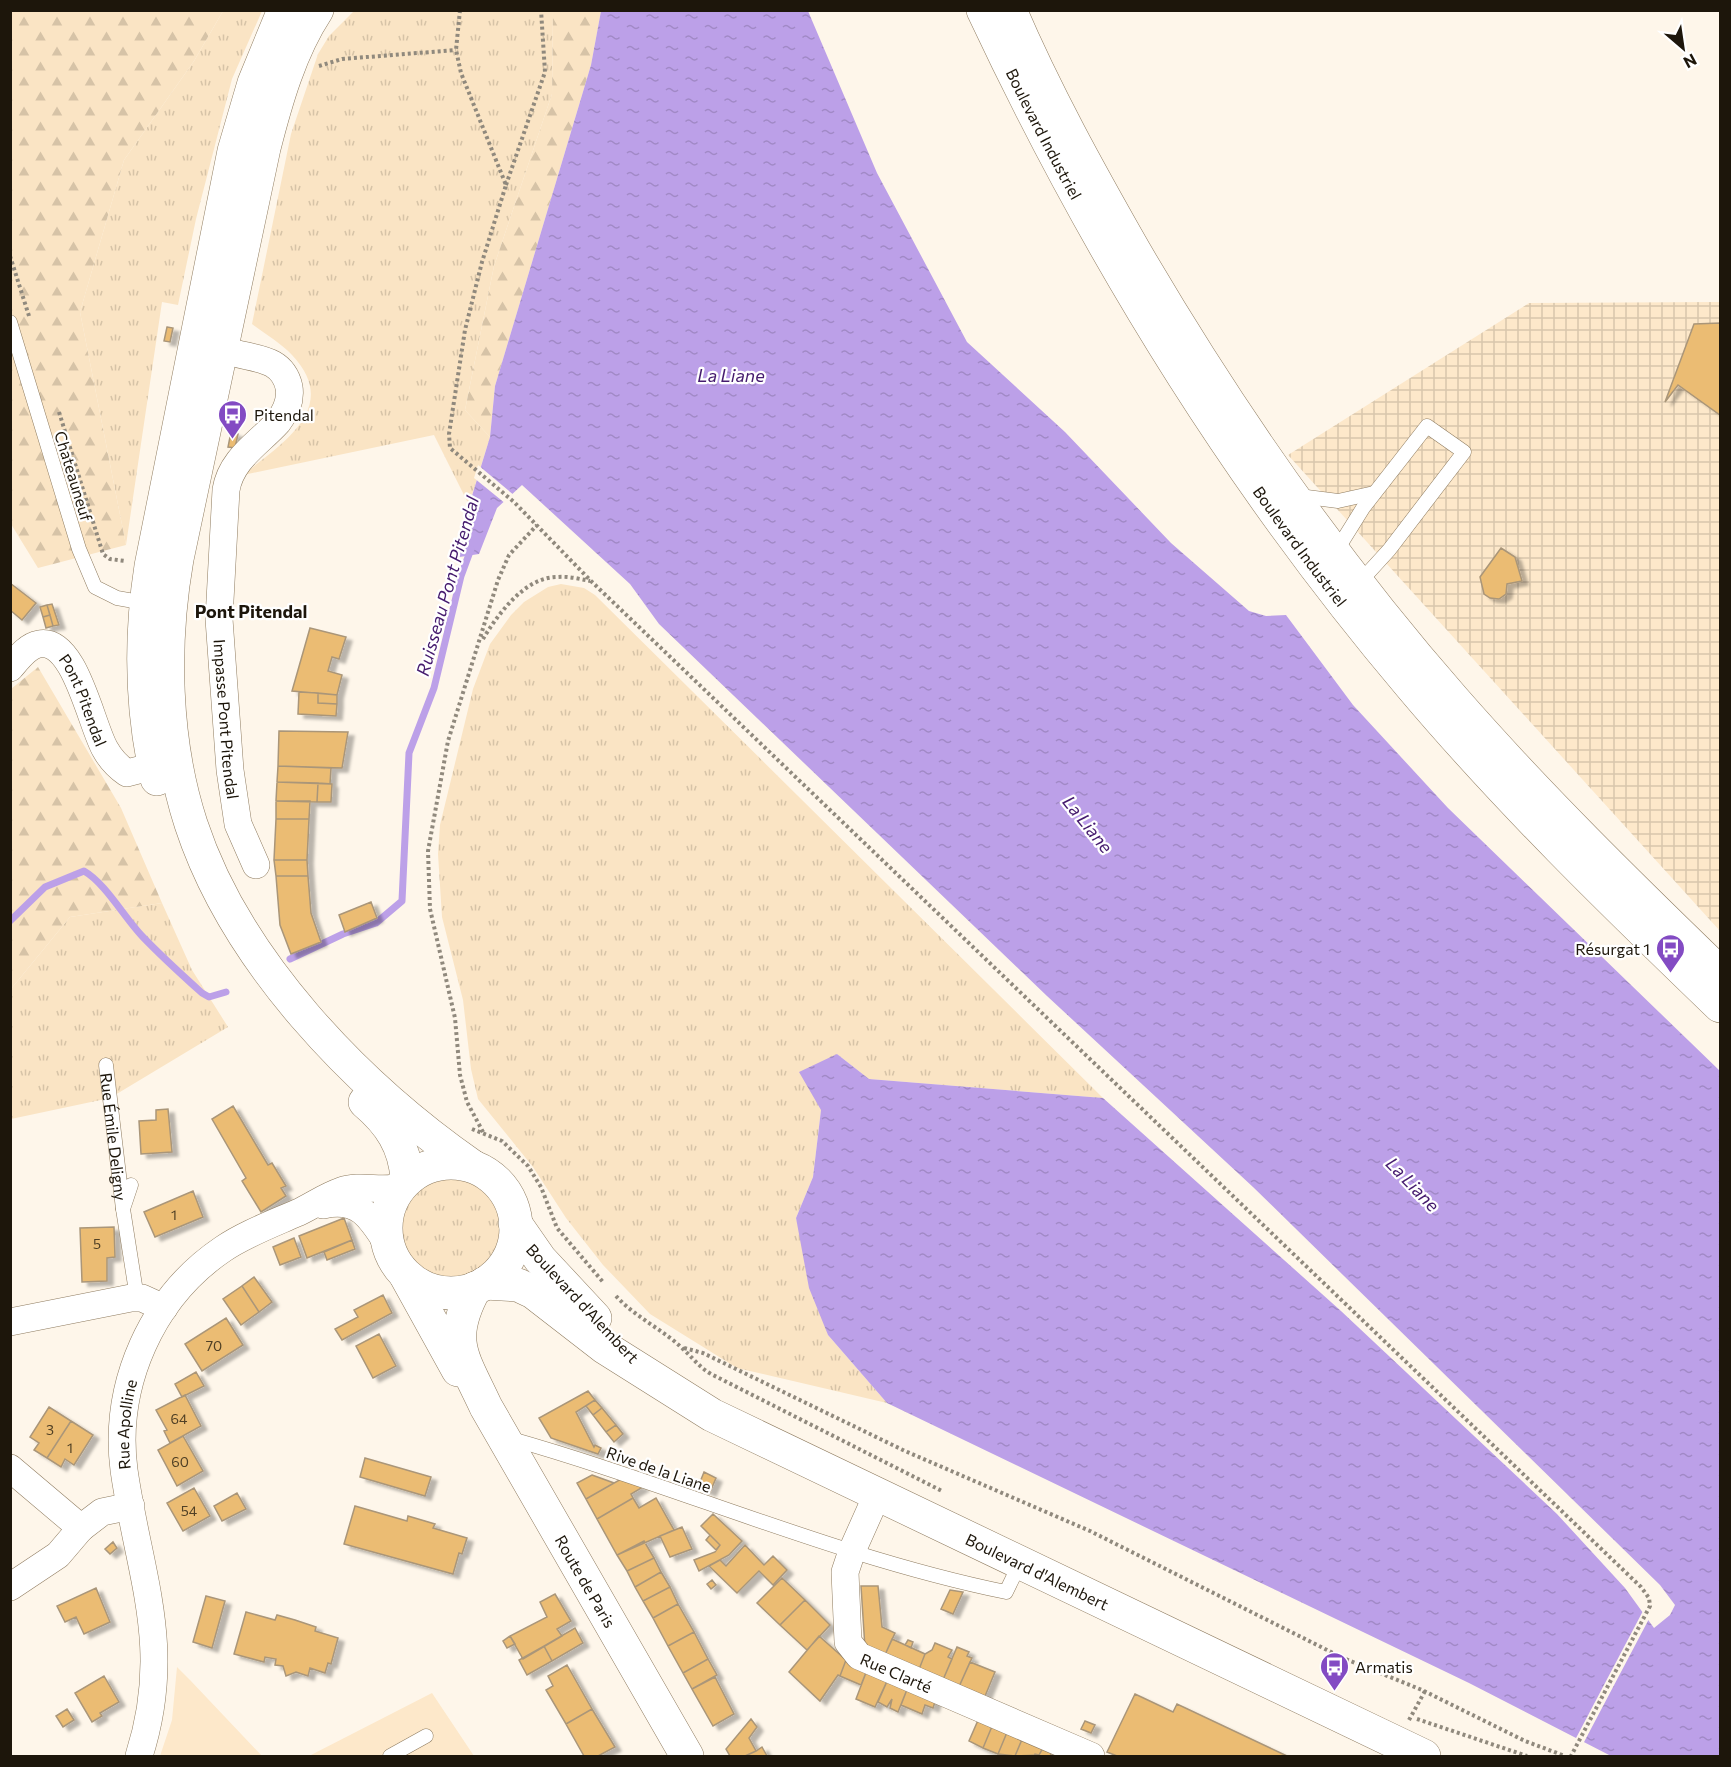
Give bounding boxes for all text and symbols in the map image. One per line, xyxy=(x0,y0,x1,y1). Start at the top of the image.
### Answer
north arrow xyxy=(1653,18,1713,78)
text: N xyxy=(1681,50,1700,73)
street label: Boulevard Industriel xyxy=(1003,65,1086,202)
water label: La Liane xyxy=(697,364,765,386)
bus stop icon: Pitendal xyxy=(217,398,249,440)
place label: Pitendal xyxy=(254,405,314,424)
street label: Chateauneuf xyxy=(51,428,97,524)
street label: Boulevard Industriel xyxy=(1250,482,1352,610)
water label: Ruisseau Pont Pitendal xyxy=(411,493,483,678)
district label: Pont Pitendal xyxy=(195,600,307,622)
street label: Impasse Pont Pitendal xyxy=(211,638,244,800)
street label: Pont Pitendal xyxy=(56,650,112,749)
water label: La Liane xyxy=(1058,791,1118,857)
bus stop icon: Résurgat 1 xyxy=(1655,932,1687,974)
place label: Résurgat 1 xyxy=(1575,939,1650,958)
street label: Rue Émile Deligny xyxy=(97,1071,131,1202)
water label: La Liane xyxy=(1382,1152,1445,1216)
house number: 1 xyxy=(171,1206,177,1223)
house number: 5 xyxy=(93,1235,101,1252)
street label: Boulevard d'Alembert xyxy=(523,1240,643,1367)
house number: 70 xyxy=(206,1337,222,1354)
street label: Rue Apolline xyxy=(113,1377,140,1471)
house number: 64 xyxy=(171,1410,188,1427)
house number: 3 xyxy=(46,1421,54,1438)
house number: 1 xyxy=(67,1439,73,1456)
street label: Rive de la Liane xyxy=(604,1442,714,1496)
house number: 60 xyxy=(171,1453,189,1470)
house number: 54 xyxy=(181,1502,198,1519)
street label: Boulevard d'Alembert xyxy=(963,1529,1112,1613)
street label: Route de Paris xyxy=(552,1531,620,1631)
street label: Rue Clarté xyxy=(858,1648,935,1696)
bus stop icon: Armatis xyxy=(1318,1650,1350,1692)
place label: Armatis xyxy=(1355,1657,1413,1676)

